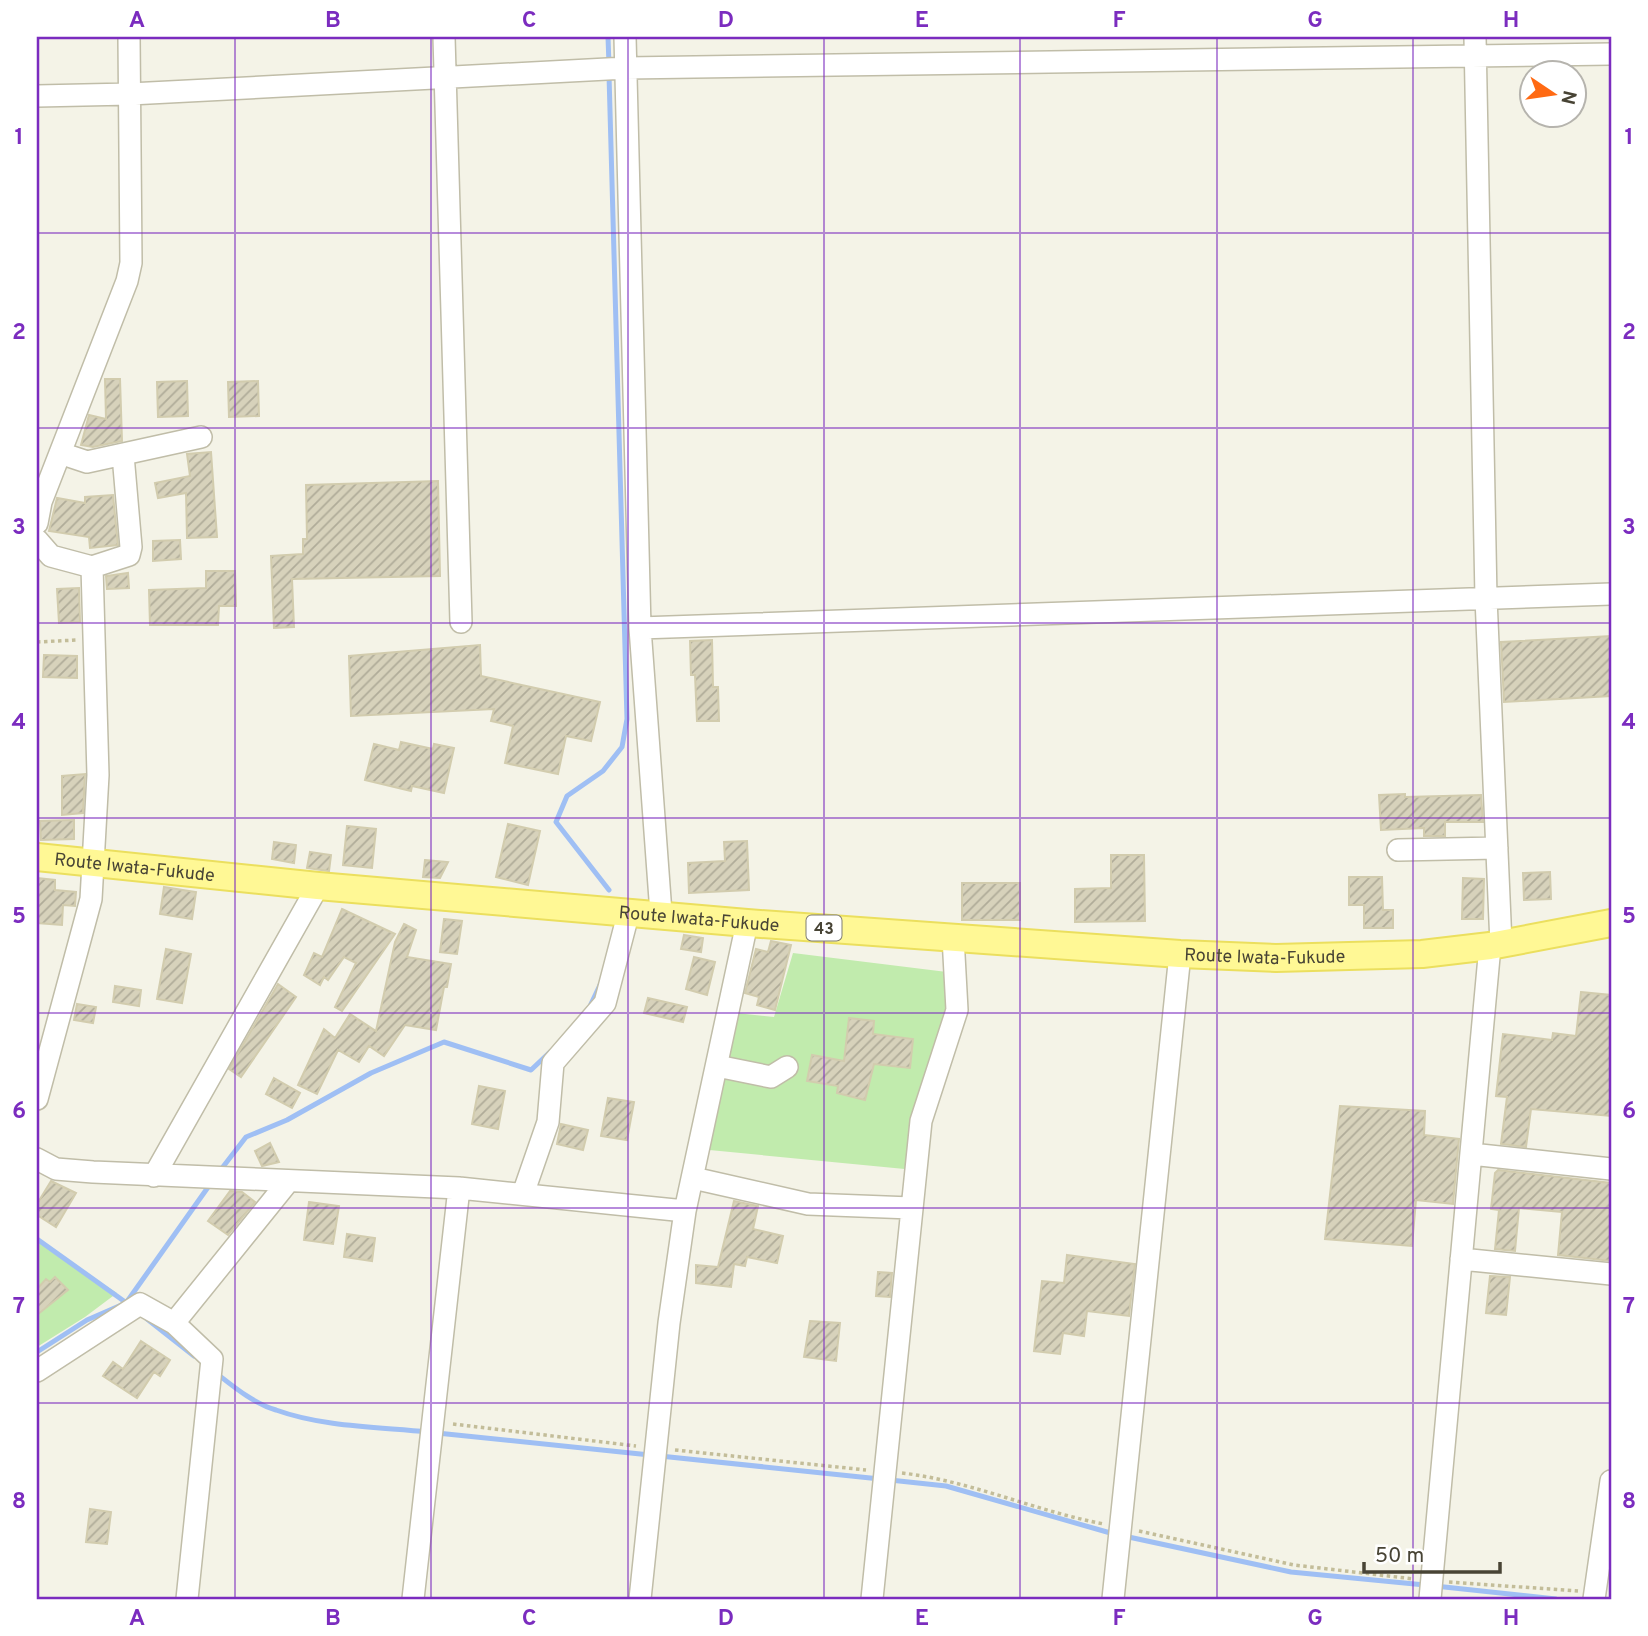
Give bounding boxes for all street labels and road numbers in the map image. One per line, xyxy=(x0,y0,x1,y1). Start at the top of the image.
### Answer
street label: Route Iwata-Fukude xyxy=(53,849,216,888)
street label: Route Iwata-Fukude xyxy=(618,902,780,938)
road number: 43 xyxy=(806,916,842,940)
street label: Route Iwata-Fukude xyxy=(1184,944,1346,971)

